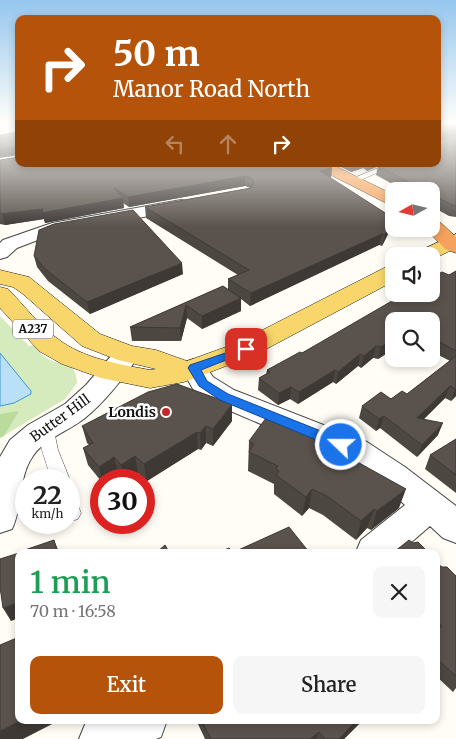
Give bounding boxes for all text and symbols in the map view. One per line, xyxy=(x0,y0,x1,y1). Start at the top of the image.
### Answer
text: 50 m xyxy=(113,32,200,76)
icon: right xyxy=(30,35,95,100)
text: Manor Road North xyxy=(113,75,310,103)
icon: left xyxy=(161,130,189,158)
icon: ahead xyxy=(214,130,242,158)
icon: right xyxy=(267,130,295,158)
north arrow xyxy=(385,182,440,238)
map controls xyxy=(385,182,440,367)
button: sound xyxy=(385,247,440,302)
button: search xyxy=(385,312,440,367)
road number: A237 xyxy=(13,320,53,338)
pin xyxy=(225,328,267,370)
icon: arrive xyxy=(232,335,260,363)
street label: Butter Hill xyxy=(26,390,94,446)
place label: Londis xyxy=(108,403,156,421)
marker: Londis xyxy=(160,406,172,418)
position arrow xyxy=(314,418,366,470)
speed limit sign: 30 xyxy=(90,469,155,534)
text: 22 xyxy=(33,479,62,511)
text: km/h xyxy=(32,506,63,521)
text: 1 min xyxy=(30,563,111,601)
button: close xyxy=(373,566,425,618)
text: 70 m · 16:58 xyxy=(30,601,116,621)
button: Exit xyxy=(30,656,223,714)
button: Share xyxy=(233,656,425,714)

